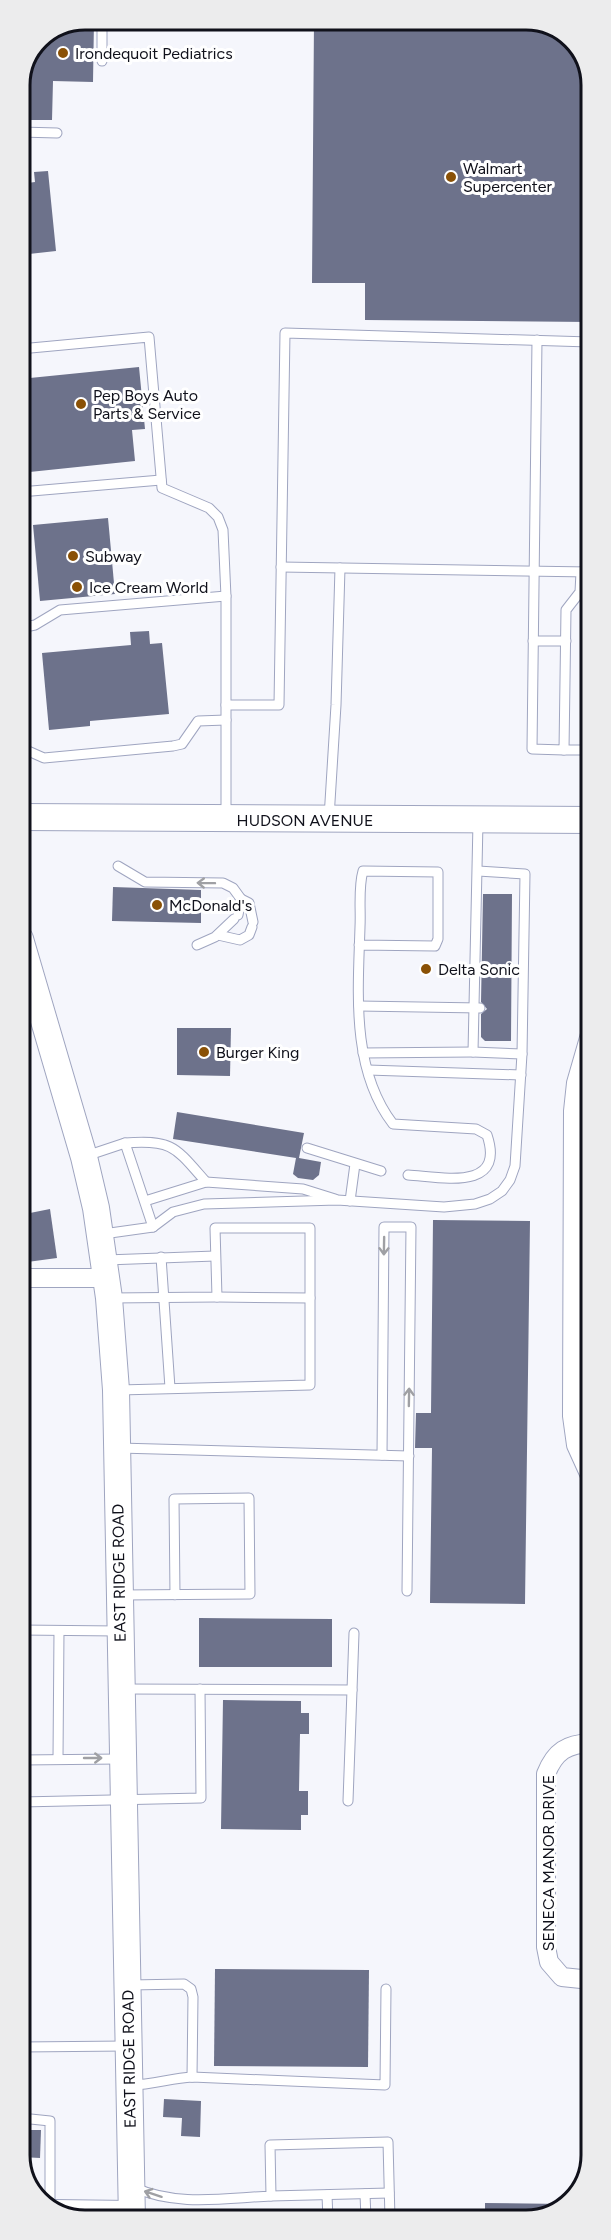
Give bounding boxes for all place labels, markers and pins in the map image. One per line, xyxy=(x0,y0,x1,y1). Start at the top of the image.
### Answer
place label: Irondequoit Pediatrics xyxy=(75,44,233,63)
marker: Irondequoit Pediatrics xyxy=(56,46,70,60)
place label: Walmart Supercenter xyxy=(463,159,552,196)
marker: Walmart Supercenter xyxy=(444,170,458,184)
place label: Pep Boys Auto Parts & Service xyxy=(93,386,201,423)
marker: Pep Boys Auto Parts & Service xyxy=(74,397,88,411)
place label: Subway xyxy=(85,547,142,566)
marker: Subway xyxy=(66,549,80,563)
place label: Ice Cream World xyxy=(89,578,208,597)
marker: Ice Cream World xyxy=(70,580,84,594)
place label: McDonald's xyxy=(169,896,252,915)
marker: McDonald's xyxy=(150,898,164,912)
place label: Delta Sonic xyxy=(438,960,520,979)
marker: Delta Sonic xyxy=(419,962,433,976)
place label: Burger King xyxy=(216,1043,299,1062)
marker: Burger King xyxy=(197,1045,211,1059)

